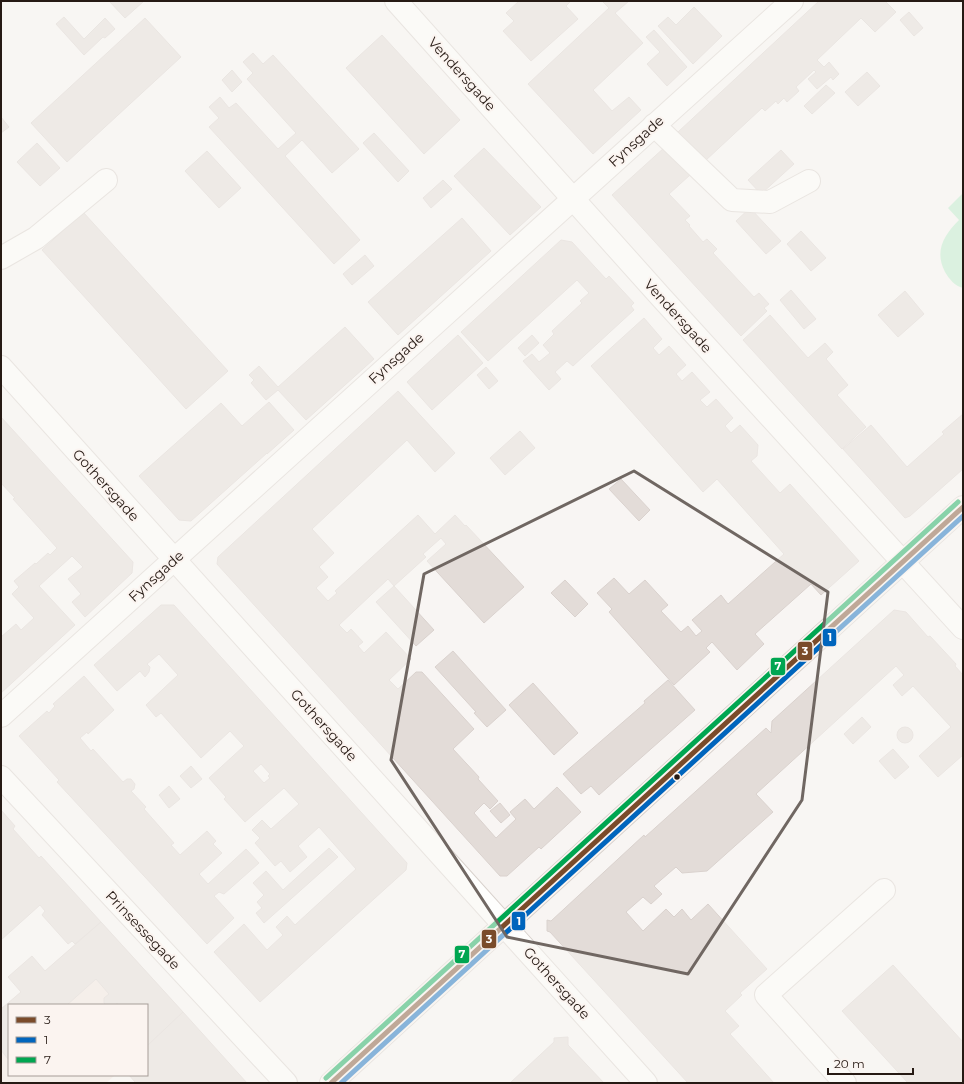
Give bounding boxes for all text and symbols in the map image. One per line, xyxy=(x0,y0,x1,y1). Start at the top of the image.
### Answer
street label: Vendersgade xyxy=(424,33,500,115)
street label: Fynsgade xyxy=(605,111,667,171)
street label: Vendersgade xyxy=(640,275,716,357)
street label: Fynsgade xyxy=(365,328,427,388)
street label: Gothersgade xyxy=(69,445,143,525)
street label: Fynsgade xyxy=(125,546,187,606)
line badge: 1 xyxy=(822,628,837,647)
text: 1 xyxy=(828,630,832,644)
line badge: 3 xyxy=(797,641,813,661)
text: 3 xyxy=(801,644,809,658)
line badge: 7 xyxy=(770,657,786,676)
text: 7 xyxy=(775,659,782,673)
street label: Gothersgade xyxy=(287,685,361,765)
unlabelled marker xyxy=(672,772,682,782)
street label: Prinsessegade xyxy=(102,887,184,973)
line badge: 1 xyxy=(511,911,526,931)
text: 1 xyxy=(517,914,521,928)
line badge: 3 xyxy=(481,929,497,949)
text: 3 xyxy=(485,932,493,946)
street label: Gothersgade xyxy=(520,943,594,1023)
line badge: 7 xyxy=(454,945,470,964)
text: 7 xyxy=(459,947,466,961)
legend xyxy=(8,1004,148,1076)
text: 3 xyxy=(44,1012,51,1027)
text: 1 xyxy=(44,1032,48,1047)
scale bar xyxy=(828,1050,913,1076)
text: 7 xyxy=(44,1052,51,1067)
text: 20 m xyxy=(834,1056,865,1071)

